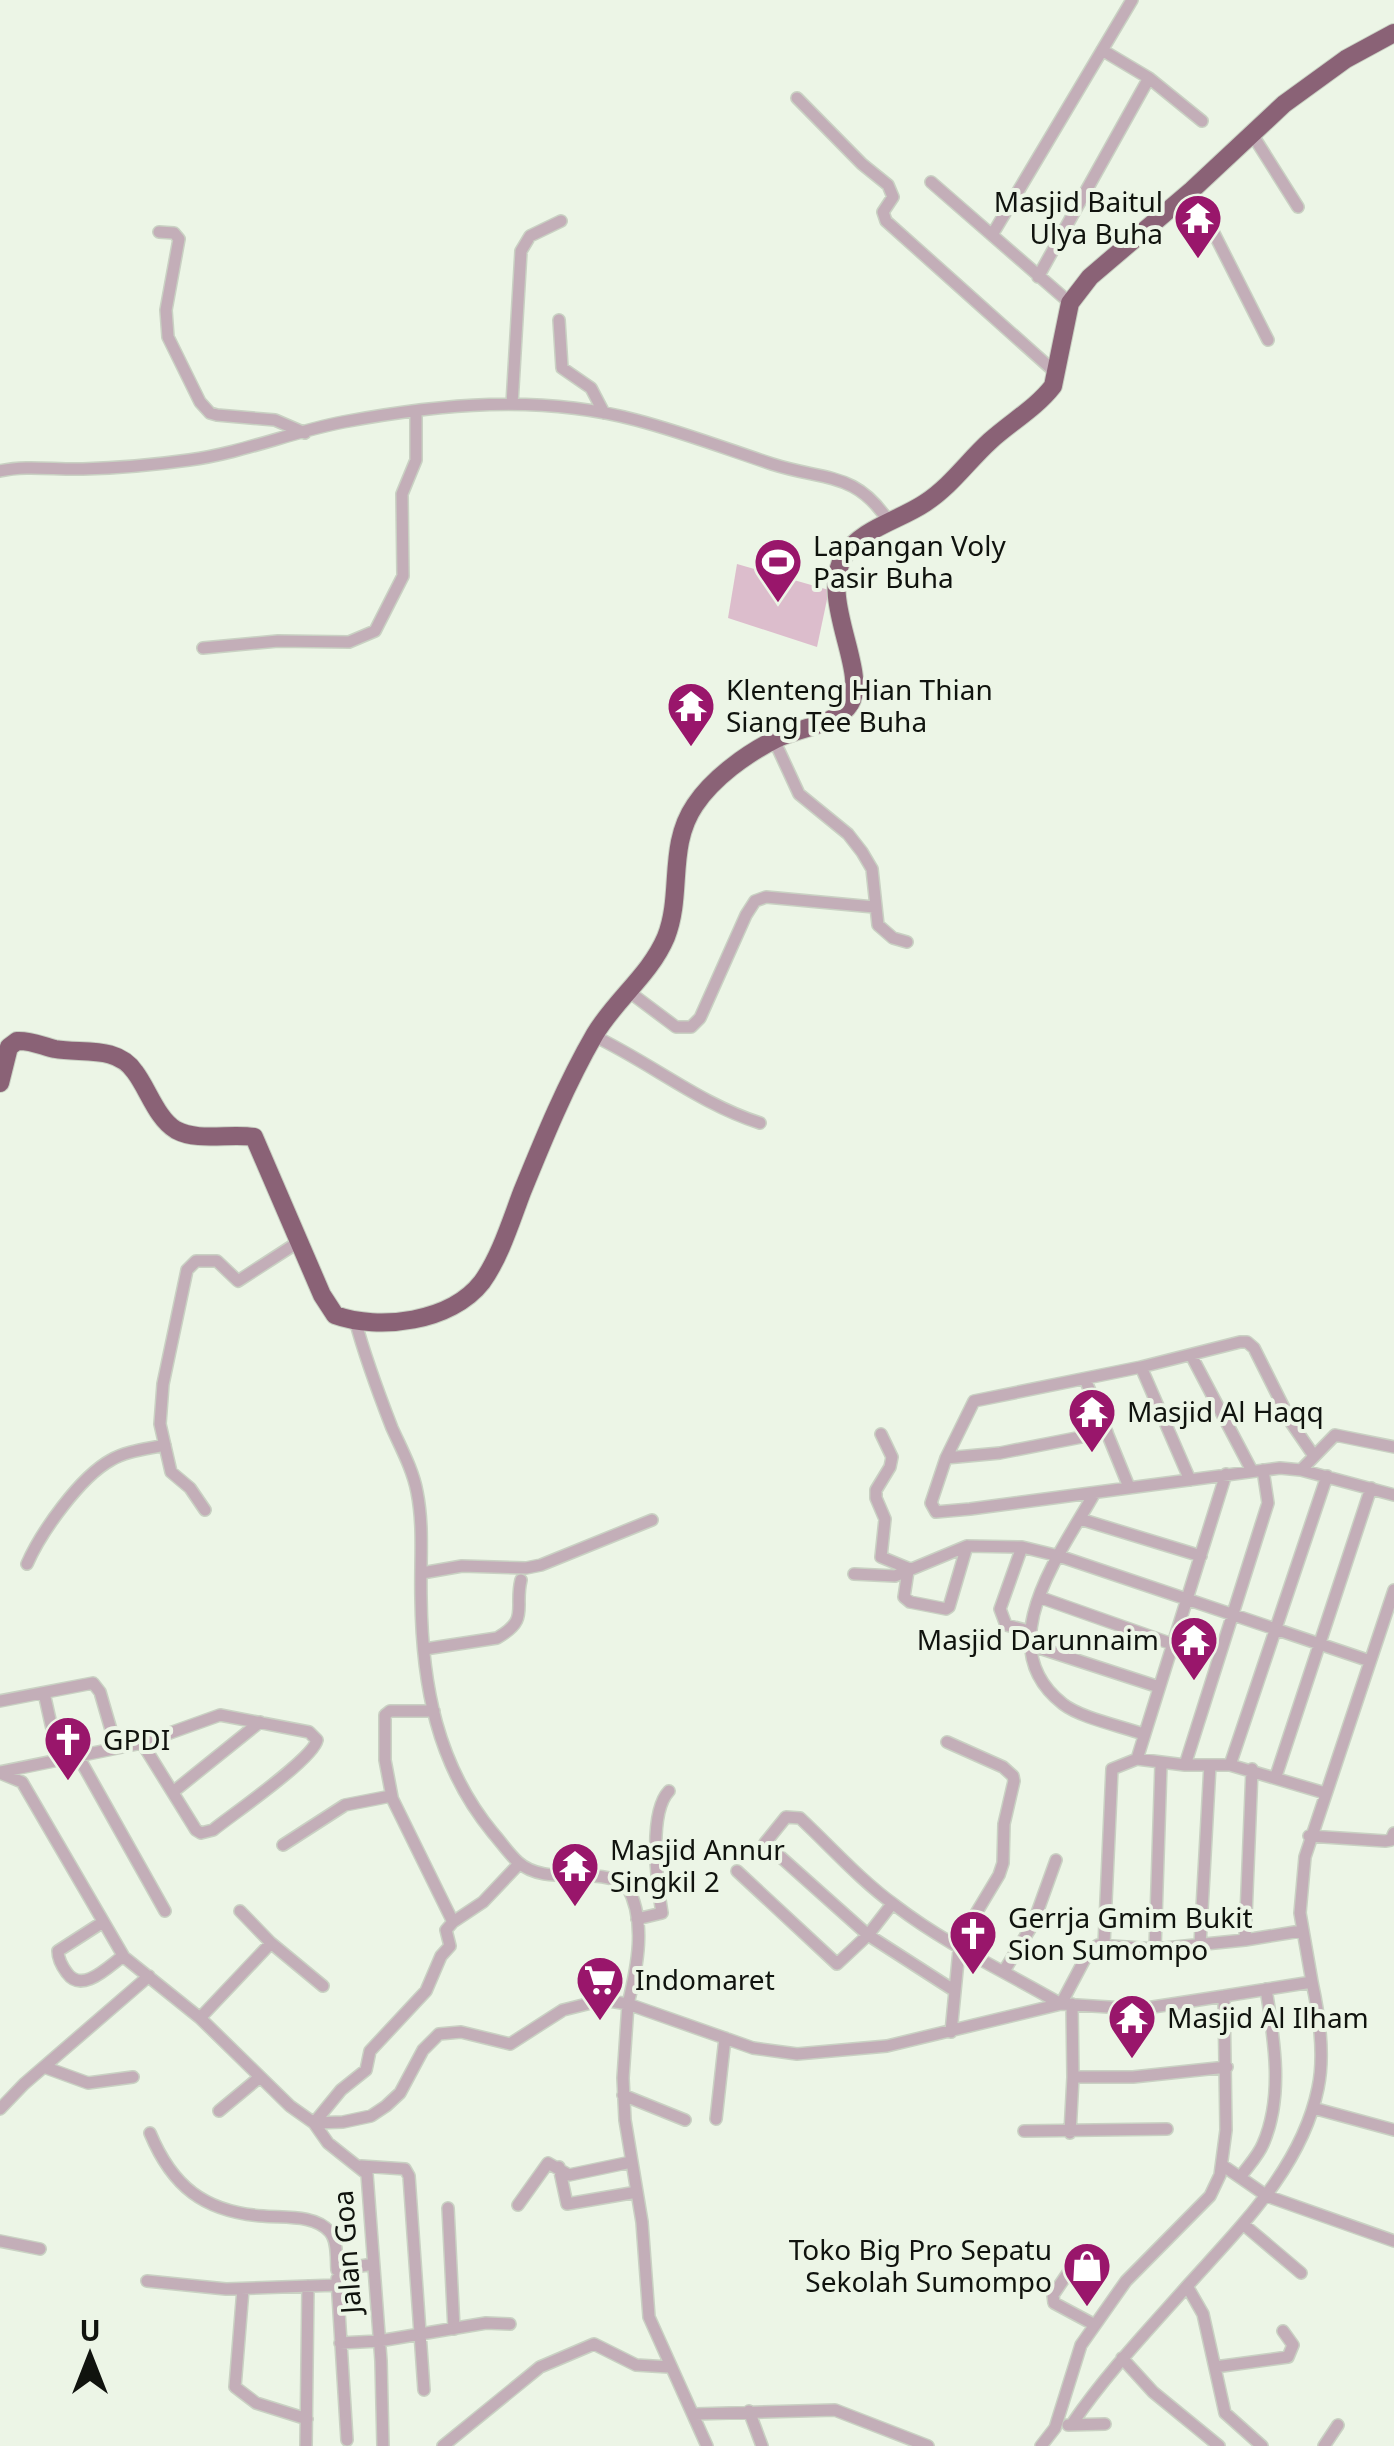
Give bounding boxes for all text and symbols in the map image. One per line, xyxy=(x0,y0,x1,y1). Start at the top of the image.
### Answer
place label: Masjid Baitul Ulya Buha xyxy=(994,182,1163,252)
temple icon: Masjid Baitul Ulya Buha xyxy=(1172,192,1224,260)
place label: Lapangan Voly Pasir Buha xyxy=(813,526,1007,596)
sports icon: Lapangan Voly Pasir Buha xyxy=(752,536,804,604)
place label: Klenteng Hian Thian Siang Tee Buha xyxy=(726,670,993,740)
temple icon: Klenteng Hian Thian Siang Tee Buha xyxy=(665,680,717,748)
temple icon: Masjid Al Haqq xyxy=(1066,1386,1118,1454)
place label: Masjid Al Haqq xyxy=(1127,1392,1324,1430)
temple icon: Masjid Darunnaim xyxy=(1168,1614,1220,1682)
place label: Masjid Darunnaim xyxy=(917,1620,1159,1658)
church icon: GPDI xyxy=(42,1714,94,1782)
place label: GPDI xyxy=(103,1720,170,1758)
place label: Masjid Annur Singkil 2 xyxy=(610,1830,785,1900)
temple icon: Masjid Annur Singkil 2 xyxy=(549,1840,601,1908)
place label: Gerrja Gmim Bukit Sion Sumompo xyxy=(1008,1898,1253,1968)
church icon: Gerrja Gmim Bukit Sion Sumompo xyxy=(947,1908,999,1976)
supermarket icon: Indomaret xyxy=(574,1954,626,2022)
place label: Indomaret xyxy=(635,1960,775,1998)
temple icon: Masjid Al Ilham xyxy=(1106,1992,1158,2060)
place label: Masjid Al Ilham xyxy=(1167,1998,1369,2036)
street label: Jalan Goa xyxy=(323,2189,369,2318)
place label: Toko Big Pro Sepatu Sekolah Sumompo xyxy=(789,2230,1052,2300)
shop icon: Toko Big Pro Sepatu Sekolah Sumompo xyxy=(1061,2240,1113,2308)
north arrow xyxy=(40,2306,140,2406)
text: U xyxy=(79,2311,101,2349)

